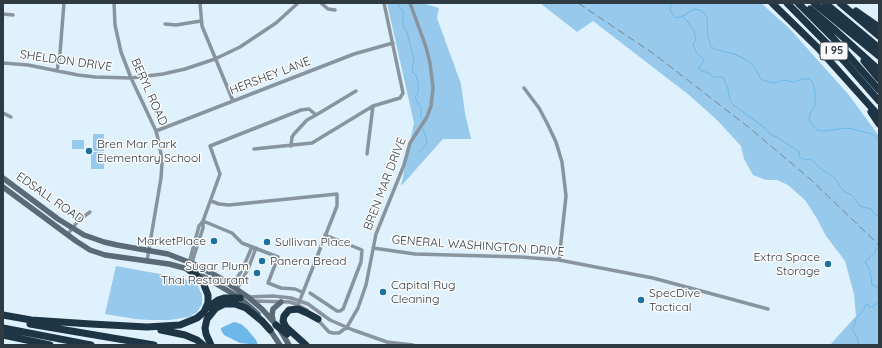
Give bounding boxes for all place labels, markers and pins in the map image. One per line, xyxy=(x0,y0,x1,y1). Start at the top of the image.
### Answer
place label: Bren Mar Park Elementary School xyxy=(97,137,201,165)
marker: Bren Mar Park Elementary School xyxy=(84,146,94,156)
place label: MarketPlace xyxy=(137,234,206,248)
place label: Sullivan Place xyxy=(275,235,351,249)
marker: MarketPlace xyxy=(209,236,219,246)
marker: Sullivan Place xyxy=(262,237,272,247)
place label: Extra Space Storage xyxy=(753,250,820,278)
place label: Panera Bread xyxy=(270,254,347,268)
marker: Panera Bread xyxy=(257,256,267,266)
place label: Sugar Plum Thai Restaurant xyxy=(161,259,249,287)
marker: Extra Space Storage xyxy=(823,259,833,269)
marker: Sugar Plum Thai Restaurant xyxy=(252,268,262,278)
place label: Capital Rug Cleaning xyxy=(391,278,455,306)
place label: SpecDive Tactical xyxy=(649,286,700,314)
marker: Capital Rug Cleaning xyxy=(378,287,388,297)
marker: SpecDive Tactical xyxy=(636,295,646,305)

